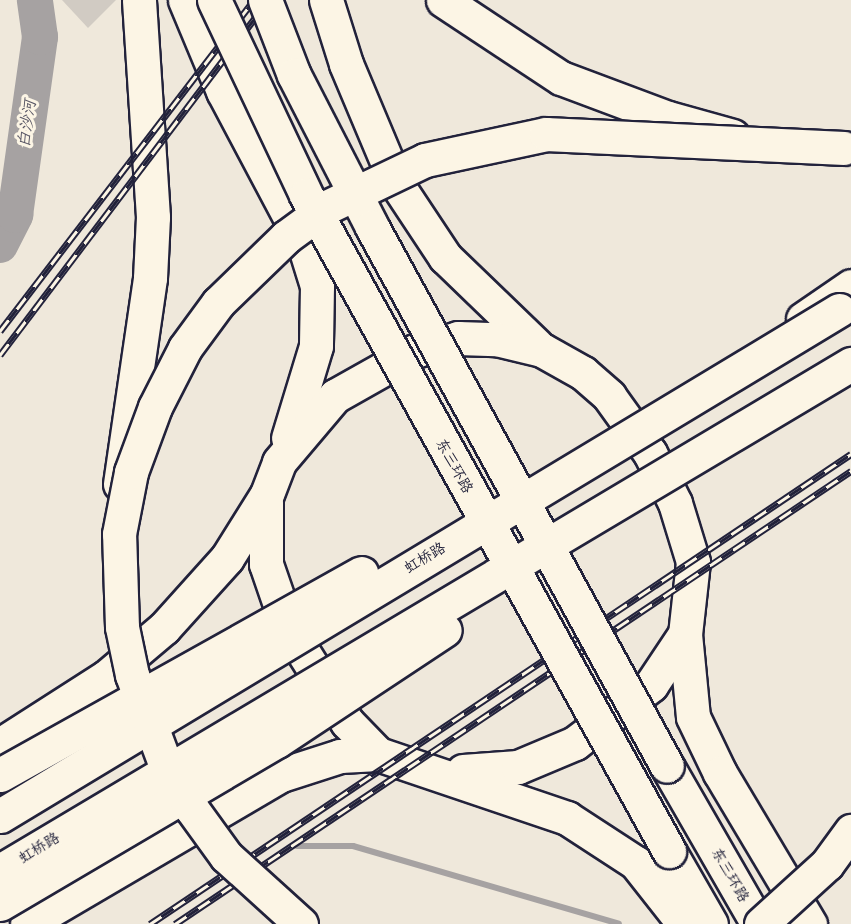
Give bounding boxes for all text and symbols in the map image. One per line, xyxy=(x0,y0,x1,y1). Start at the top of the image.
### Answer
water label: 白沙河 xyxy=(15,99,41,149)
street label: 东三环路 xyxy=(432,435,476,497)
street label: 虹桥路 xyxy=(401,539,449,577)
street label: 虹桥路 xyxy=(15,829,63,867)
street label: 东三环路 xyxy=(707,845,753,905)

